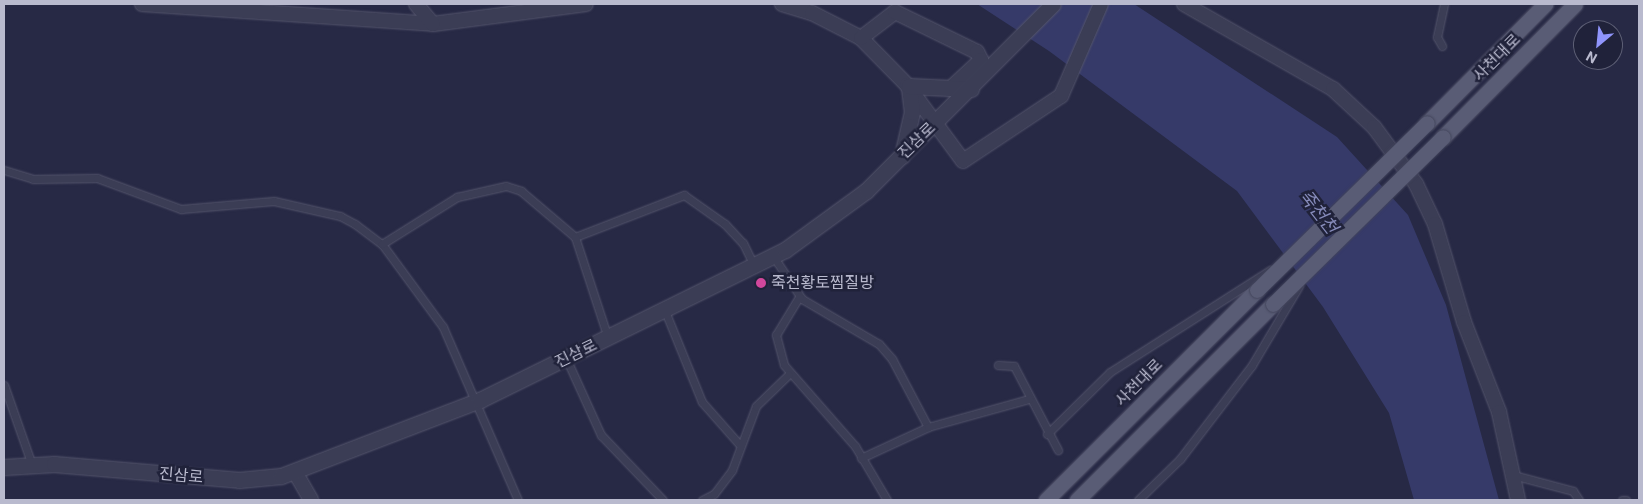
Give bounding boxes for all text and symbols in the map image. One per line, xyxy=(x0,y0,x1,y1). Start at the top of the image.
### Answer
north arrow xyxy=(1573,20,1623,70)
street label: 사천대로 xyxy=(1469,30,1525,86)
text: N xyxy=(1583,48,1600,67)
street label: 진삼로 xyxy=(894,119,940,163)
water label: 죽천천 xyxy=(1294,186,1342,238)
place label: 죽천황토찜질방 xyxy=(771,273,874,293)
marker: 죽천황토찜질방 xyxy=(755,277,767,289)
street label: 진삼로 xyxy=(552,336,600,372)
street label: 사천대로 xyxy=(1111,355,1167,411)
street label: 진삼로 xyxy=(158,465,204,487)

